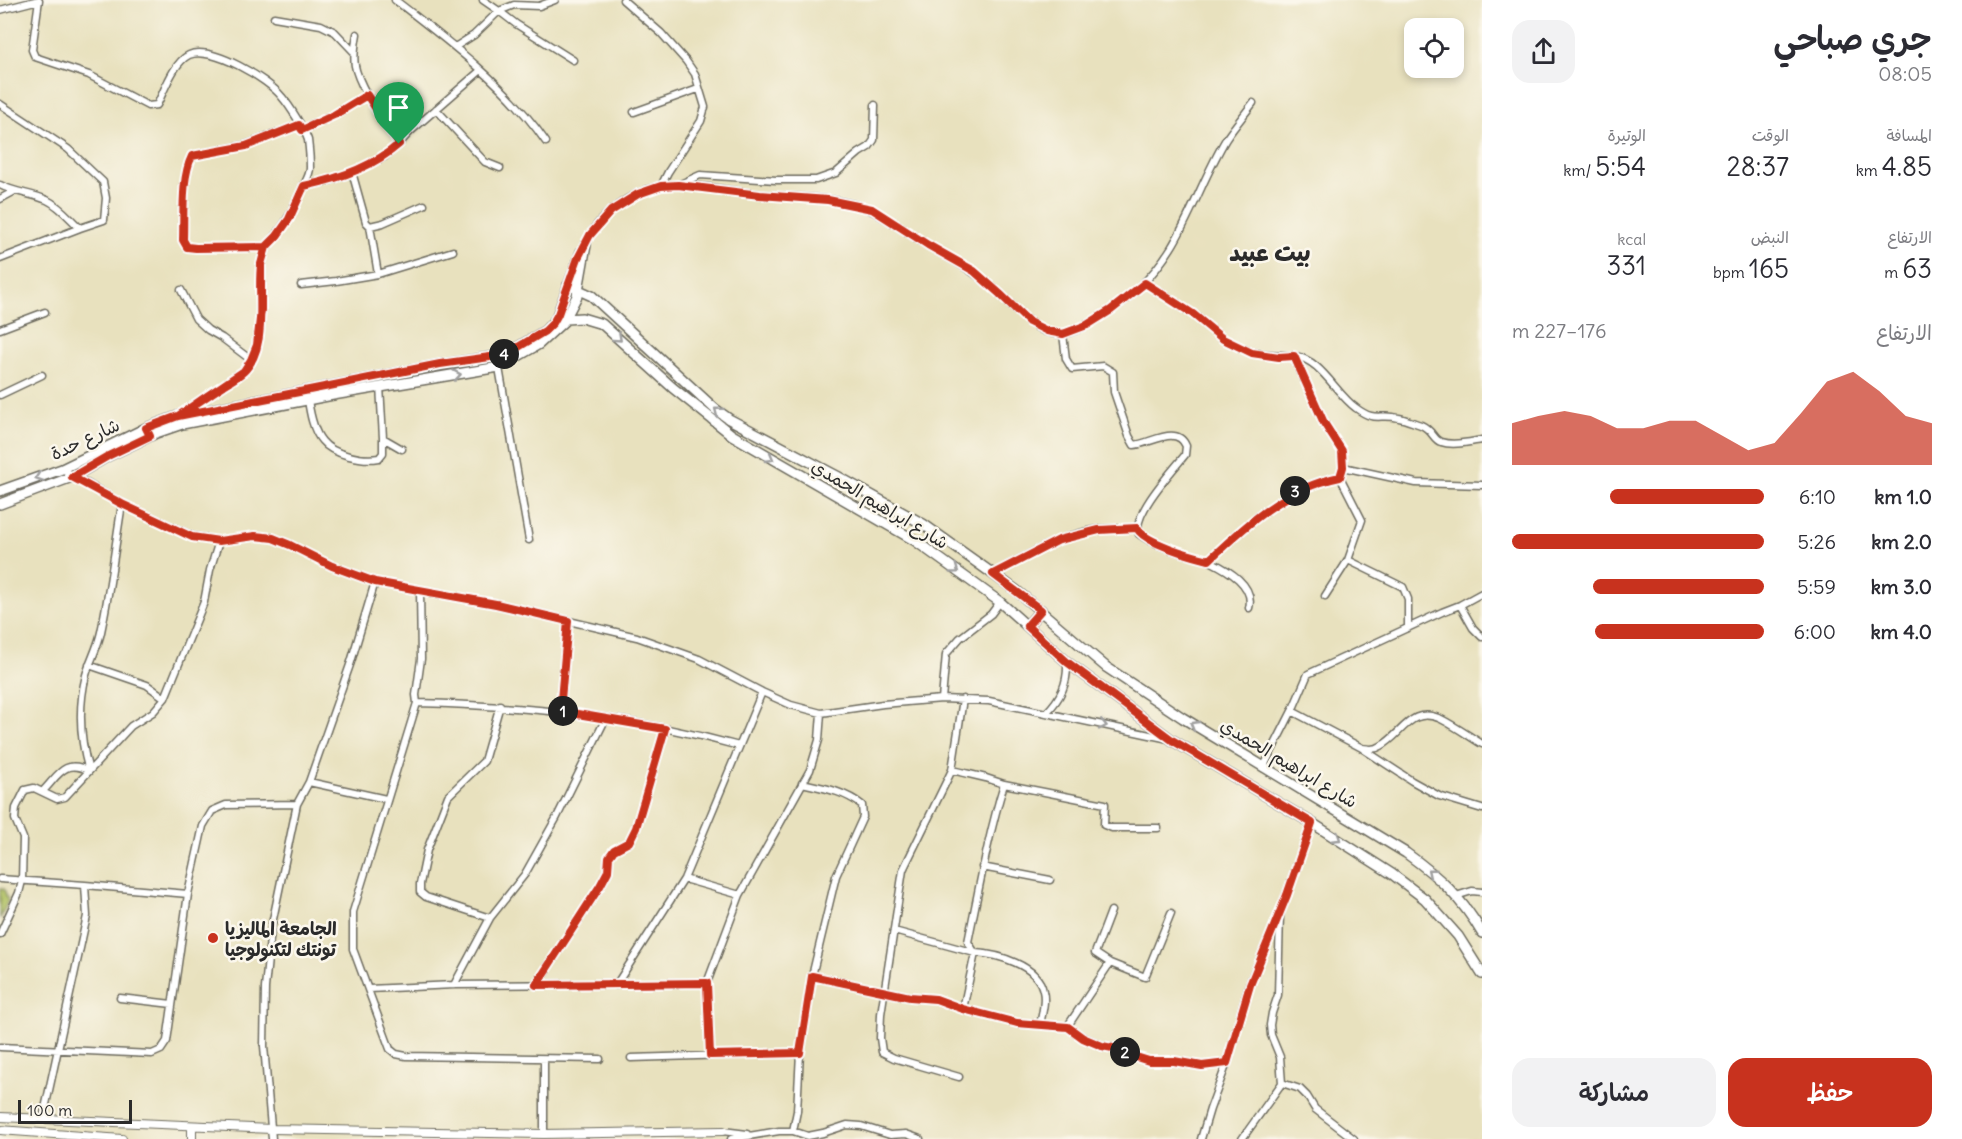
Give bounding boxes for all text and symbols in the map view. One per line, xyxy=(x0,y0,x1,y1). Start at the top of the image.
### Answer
text: جري صباحي xyxy=(1773,17,1932,59)
map controls xyxy=(1404,18,1464,78)
button: locate xyxy=(1404,18,1464,78)
button: share xyxy=(1512,20,1575,83)
text: 08:05 xyxy=(1878,61,1932,86)
pin xyxy=(373,82,424,144)
icon: arrive xyxy=(382,91,415,124)
text: الوتيرة xyxy=(1607,125,1646,145)
text: الوقت xyxy=(1752,125,1789,145)
text: المسافة xyxy=(1886,125,1932,145)
text: 5:54 xyxy=(1595,150,1646,183)
text: 28:37 xyxy=(1726,150,1789,183)
text: 4.85 xyxy=(1882,150,1932,183)
text: /km xyxy=(1563,160,1595,180)
text: km xyxy=(1856,160,1882,180)
text: النبض xyxy=(1751,227,1789,247)
text: الارتفاع xyxy=(1887,227,1932,247)
text: kcal xyxy=(1617,229,1646,249)
district label: بيت عبيد xyxy=(1229,237,1311,267)
text: 331 xyxy=(1606,249,1646,282)
text: 165 xyxy=(1749,252,1789,285)
text: 63 xyxy=(1902,252,1932,285)
text: bpm xyxy=(1713,262,1749,282)
text: m xyxy=(1884,262,1902,282)
text: 176–227 m xyxy=(1512,318,1606,343)
text: الارتفاع xyxy=(1876,320,1932,345)
one-way arrow xyxy=(611,331,621,342)
pin: 4 xyxy=(489,339,519,369)
text: 4 xyxy=(499,344,509,364)
one-way arrow xyxy=(452,369,461,381)
one-way arrow xyxy=(713,407,724,418)
street label: شارع حدة xyxy=(47,413,124,466)
one-way arrow xyxy=(764,451,774,462)
street label: شارع ابراهيم الحمدي xyxy=(806,454,953,557)
one-way arrow xyxy=(34,470,45,483)
pin: 3 xyxy=(1280,476,1310,506)
text: 3 xyxy=(1290,481,1300,501)
text: 6:10 xyxy=(1799,484,1836,509)
text: 1.0 km xyxy=(1874,484,1932,509)
text: 5:26 xyxy=(1797,529,1836,554)
text: 2.0 km xyxy=(1871,529,1932,554)
one-way arrow xyxy=(949,562,960,573)
text: 5:59 xyxy=(1797,574,1836,599)
text: 3.0 km xyxy=(1871,574,1932,599)
text: 6:00 xyxy=(1794,619,1836,644)
text: 4.0 km xyxy=(1871,619,1932,644)
pin: 1 xyxy=(548,696,578,726)
text: 1 xyxy=(560,701,566,721)
street label: شارع ابراهيم الحمدي xyxy=(1215,713,1362,816)
one-way arrow xyxy=(1098,718,1108,731)
one-way arrow xyxy=(1190,721,1200,733)
one-way arrow xyxy=(1331,831,1341,843)
one-way arrow xyxy=(1427,868,1438,879)
place label: الجامعة الماليزيا تونتك لتكنولوجيا xyxy=(225,917,337,962)
marker: الجامعة الماليزيا تونتك لتكنولوجيا xyxy=(206,931,220,945)
pin: 2 xyxy=(1110,1037,1140,1067)
text: 2 xyxy=(1121,1042,1129,1062)
button: مشاركة xyxy=(1512,1058,1716,1127)
button: حفظ xyxy=(1728,1058,1932,1127)
scale bar xyxy=(18,1097,132,1124)
text: 100 m xyxy=(27,1100,72,1120)

